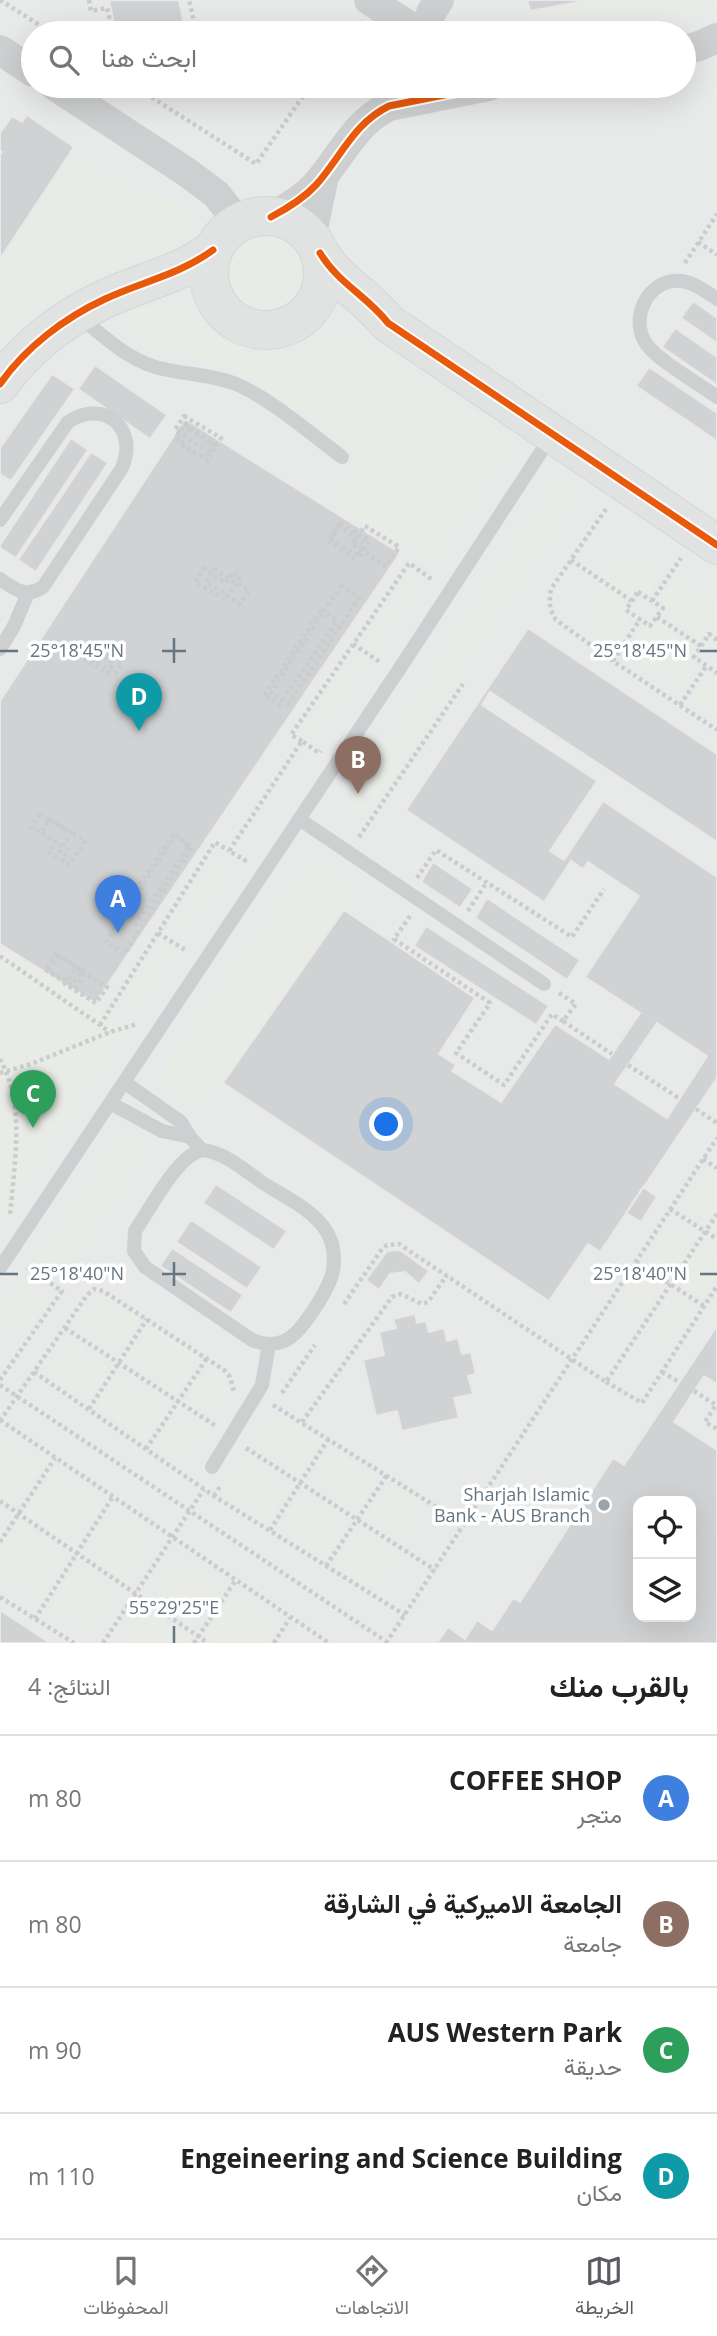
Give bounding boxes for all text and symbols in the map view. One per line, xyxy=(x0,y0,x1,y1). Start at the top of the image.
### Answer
search box xyxy=(21,21,696,98)
text: ابحث هنا xyxy=(101,39,197,75)
icon: search xyxy=(45,41,83,79)
text: 25°18'45"N xyxy=(30,638,124,662)
text: 25°18'45"N xyxy=(593,638,687,662)
pin: D xyxy=(116,673,162,731)
pin: B xyxy=(335,736,381,794)
pin: A xyxy=(95,875,141,933)
pin: C xyxy=(10,1070,56,1128)
your location xyxy=(369,1107,403,1141)
text: 25°18'40"N xyxy=(30,1261,124,1285)
text: 25°18'40"N xyxy=(593,1261,687,1285)
place label: Sharjah Islamic Bank - AUS Branch xyxy=(434,1482,590,1527)
map controls xyxy=(633,1496,696,1622)
button: locate xyxy=(633,1496,696,1559)
marker: Sharjah Islamic Bank - AUS Branch xyxy=(596,1497,612,1513)
button: layers xyxy=(633,1559,696,1622)
text: 55°29'25"E xyxy=(129,1595,219,1619)
text: بالقرب منك xyxy=(549,1665,689,1706)
text: النتائج: 4 xyxy=(28,1670,111,1702)
text: COFFEE SHOP xyxy=(449,1762,622,1798)
text: 80 m xyxy=(28,1782,82,1814)
text: A xyxy=(658,1782,674,1814)
text: متجر xyxy=(577,1798,622,1830)
text: الجامعة الاميركية في الشارقة xyxy=(323,1885,622,1921)
text: 80 m xyxy=(28,1908,82,1940)
text: B xyxy=(658,1908,674,1940)
text: جامعة xyxy=(563,1927,622,1959)
text: AUS Western Park xyxy=(388,2014,622,2050)
text: 90 m xyxy=(28,2034,82,2066)
text: C xyxy=(659,2034,673,2066)
text: حديقة xyxy=(564,2050,622,2082)
text: Engeineering and Science Building xyxy=(180,2140,622,2176)
text: 110 m xyxy=(28,2160,95,2192)
text: D xyxy=(657,2160,675,2192)
text: مكان xyxy=(576,2176,622,2208)
tab: المحفوظات xyxy=(83,2252,169,2324)
tab: الاتجاهات xyxy=(335,2252,409,2324)
tab: الخريطة xyxy=(575,2252,634,2324)

